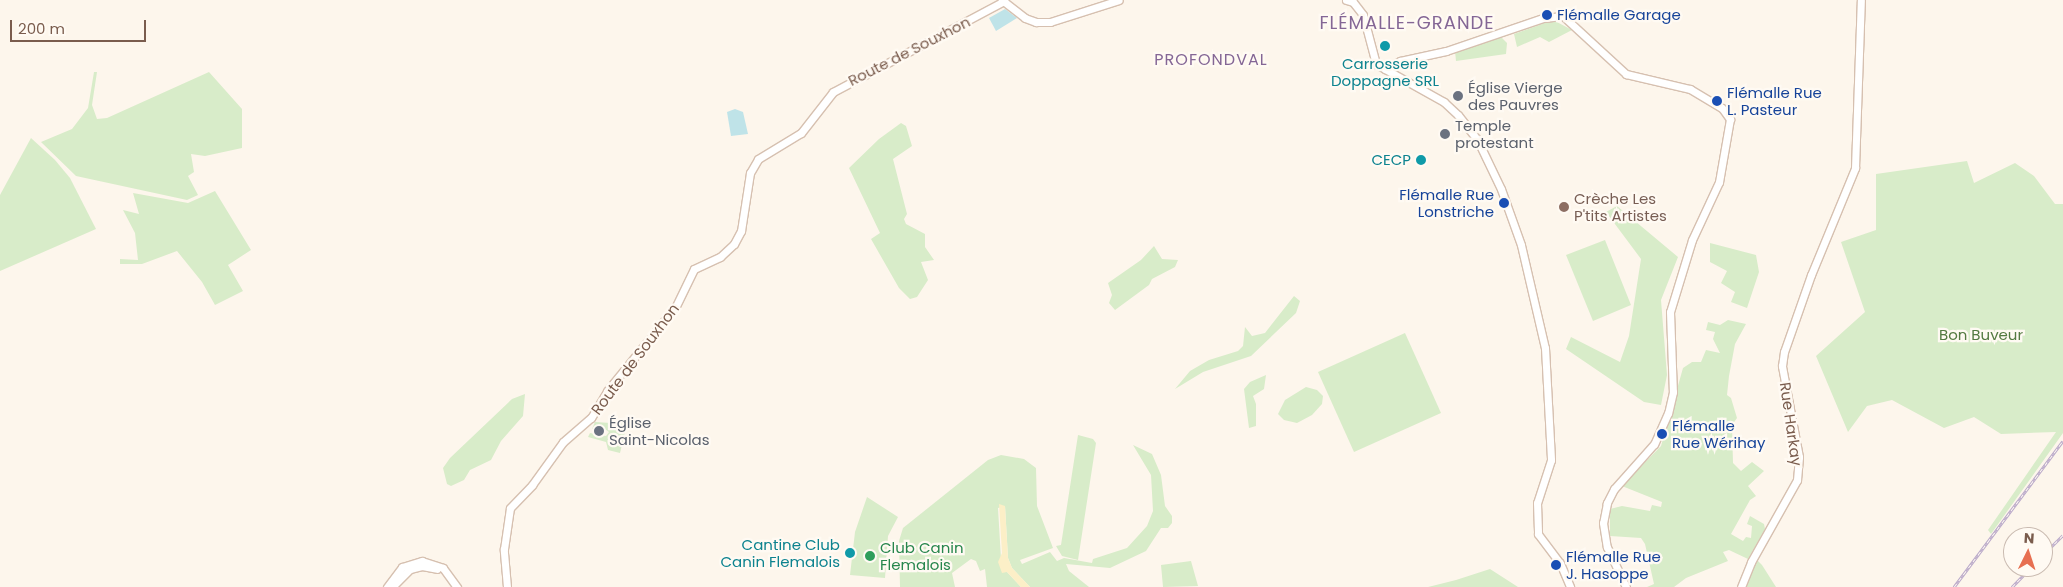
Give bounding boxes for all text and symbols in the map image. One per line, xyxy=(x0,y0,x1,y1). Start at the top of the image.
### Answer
place label: Flémalle Garage xyxy=(1557,6,1681,24)
marker: Flémalle Garage xyxy=(1541,9,1553,21)
scale bar xyxy=(12,10,149,42)
street label: Route de Souxhon xyxy=(845,12,973,90)
district label: FLÉMALLE-GRANDE xyxy=(1318,12,1496,34)
text: 200 m xyxy=(18,18,65,39)
marker: Carrosserie Doppagne SRL xyxy=(1379,40,1391,52)
district label: PROFONDVAL xyxy=(1153,50,1269,70)
place label: Carrosserie Doppagne SRL xyxy=(1331,54,1439,89)
place label: Église Vierge des Pauvres xyxy=(1468,78,1563,113)
place label: Flémalle Rue L. Pasteur xyxy=(1727,83,1822,118)
marker: Église Vierge des Pauvres xyxy=(1452,90,1464,102)
marker: Flémalle Rue L. Pasteur xyxy=(1711,95,1723,107)
place label: Temple protestant xyxy=(1455,116,1534,151)
marker: Temple protestant xyxy=(1439,128,1451,140)
place label: CECP xyxy=(1371,151,1411,169)
marker: CECP xyxy=(1415,154,1427,166)
place label: Flémalle Rue Lonstriche xyxy=(1399,185,1494,220)
place label: Crèche Les P'tits Artistes xyxy=(1574,189,1667,224)
marker: Flémalle Rue Lonstriche xyxy=(1498,197,1510,209)
marker: Crèche Les P'tits Artistes xyxy=(1558,201,1570,213)
street label: Route de Souxhon xyxy=(587,300,683,418)
park label: Bon Buveur xyxy=(1939,326,2023,344)
street label: Rue Harkay xyxy=(1776,381,1806,467)
place label: Église Saint-Nicolas xyxy=(609,413,710,448)
place label: Flémalle Rue Wérihay xyxy=(1672,416,1765,451)
marker: Église Saint-Nicolas xyxy=(593,425,605,437)
marker: Flémalle Rue Wérihay xyxy=(1656,428,1668,440)
north arrow xyxy=(2003,527,2053,577)
text: N xyxy=(2023,528,2035,548)
place label: Cantine Club Canin Flemalois xyxy=(720,535,840,570)
place label: Club Canin Flemalois xyxy=(880,538,964,573)
marker: Cantine Club Canin Flemalois xyxy=(844,547,856,559)
place label: Flémalle Rue J. Hasoppe xyxy=(1566,547,1661,582)
marker: Club Canin Flemalois xyxy=(864,550,876,562)
marker: Flémalle Rue J. Hasoppe xyxy=(1550,559,1562,571)

